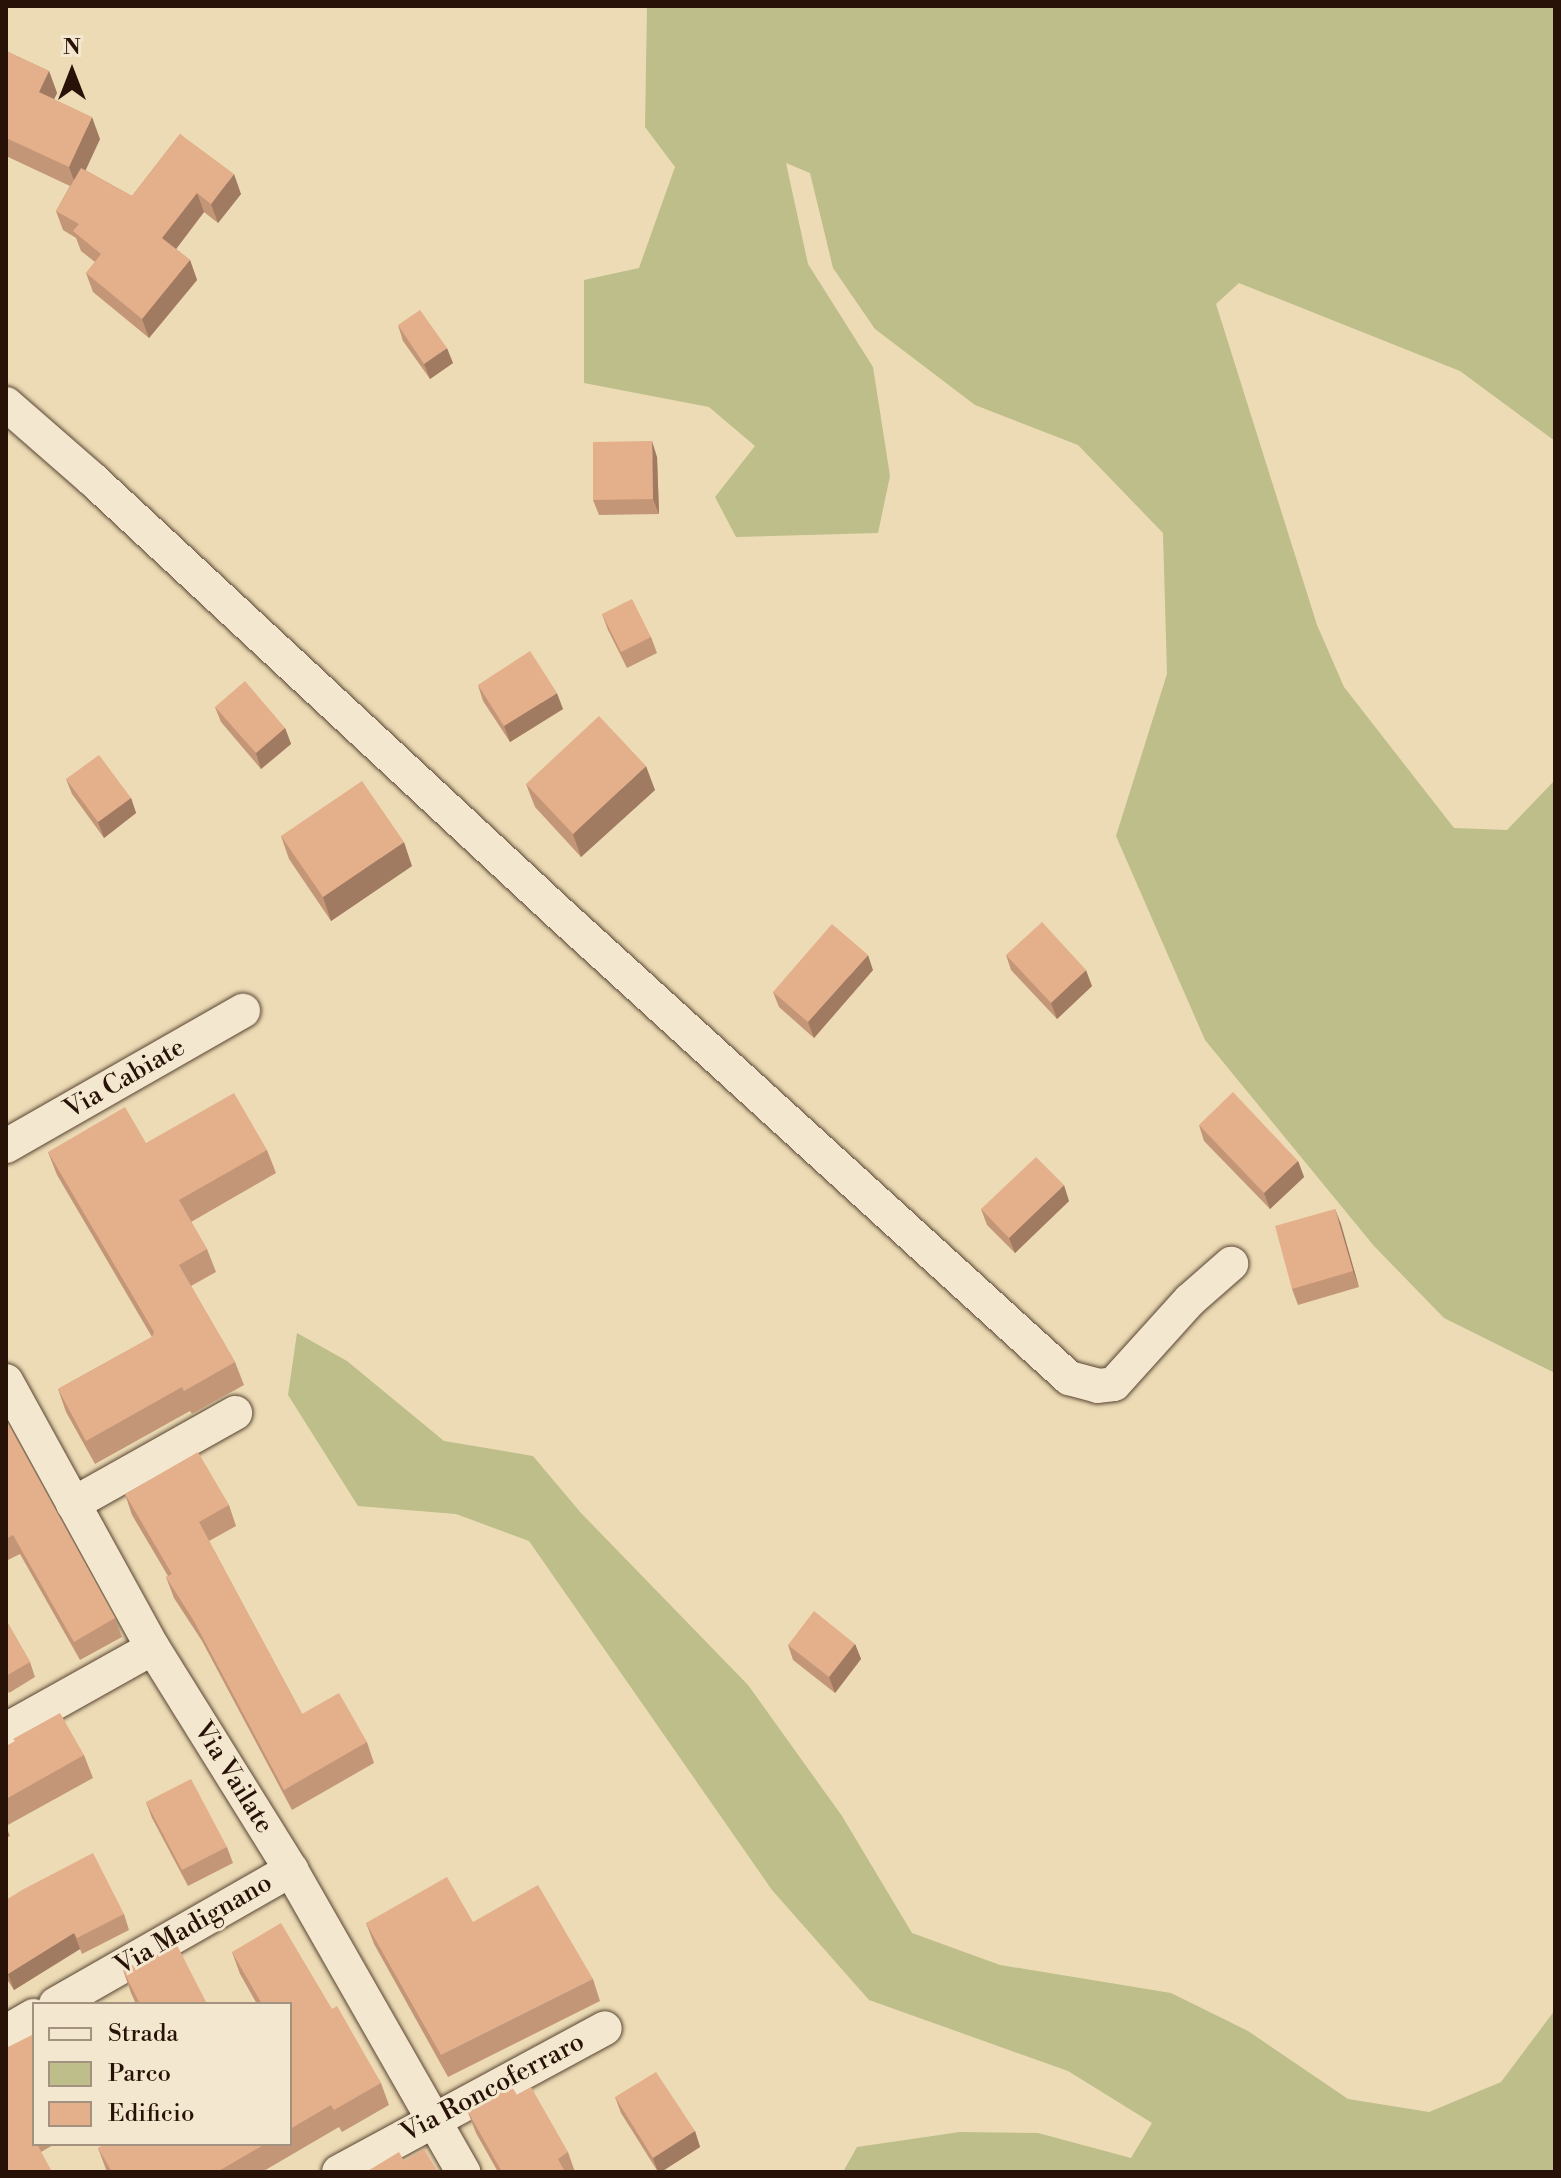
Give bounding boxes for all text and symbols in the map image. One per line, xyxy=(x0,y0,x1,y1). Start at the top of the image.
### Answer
north arrow xyxy=(32,32,112,112)
text: N xyxy=(63,34,81,61)
street label: Via Cabiate xyxy=(59,1032,191,1126)
street label: Via Vailate xyxy=(187,1717,279,1839)
street label: Via Madignano xyxy=(110,1868,278,1982)
legend xyxy=(32,2002,292,2146)
text: Strada xyxy=(108,2019,178,2049)
street label: Via Roncoferraro xyxy=(396,2027,590,2149)
text: Parco xyxy=(108,2059,171,2089)
text: Edificio xyxy=(108,2099,194,2129)

